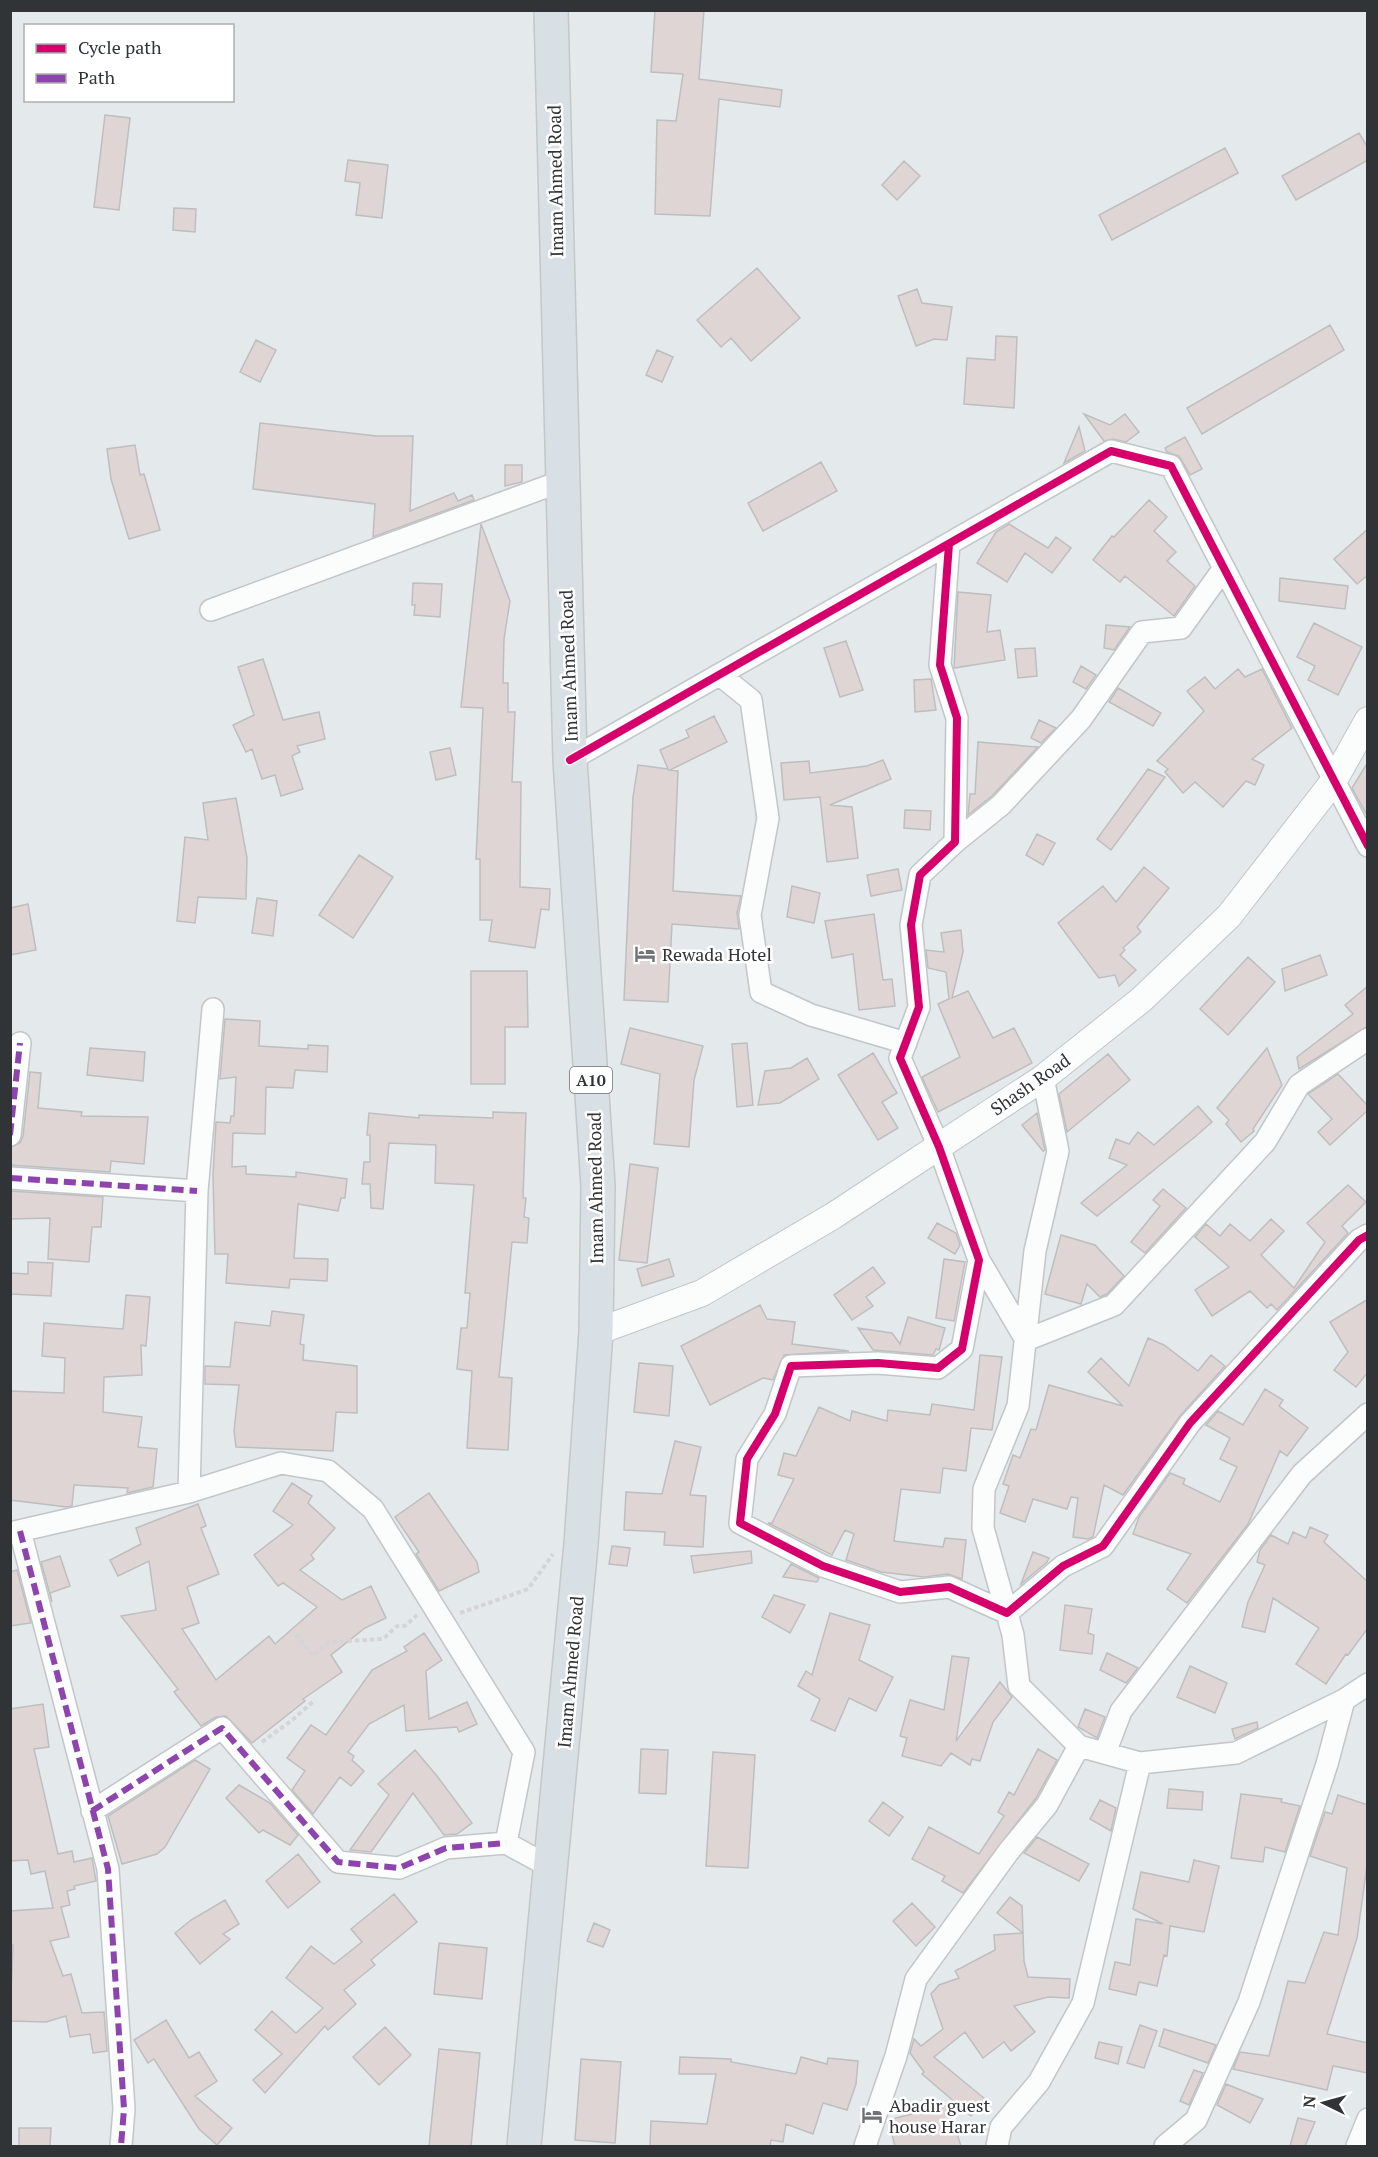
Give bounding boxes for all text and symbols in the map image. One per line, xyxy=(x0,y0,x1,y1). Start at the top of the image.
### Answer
legend xyxy=(24,24,234,102)
text: Cycle path xyxy=(78,35,162,59)
text: Path xyxy=(78,65,115,89)
street label: Imam Ahmed Road xyxy=(542,105,568,257)
street label: Imam Ahmed Road xyxy=(553,589,583,743)
hotel icon: Rewada Hotel xyxy=(633,942,657,966)
place label: Rewada Hotel xyxy=(662,942,772,966)
street label: Shash Road xyxy=(985,1048,1075,1120)
road number: A10 xyxy=(570,1067,612,1093)
street label: Imam Ahmed Road xyxy=(582,1112,608,1264)
street label: Imam Ahmed Road xyxy=(551,1595,589,1749)
north arrow xyxy=(1294,2073,1354,2133)
place label: Abadir guest house Harar xyxy=(889,2093,991,2138)
text: N xyxy=(1298,2095,1321,2109)
hotel icon: Abadir guest house Harar xyxy=(860,2103,884,2127)

